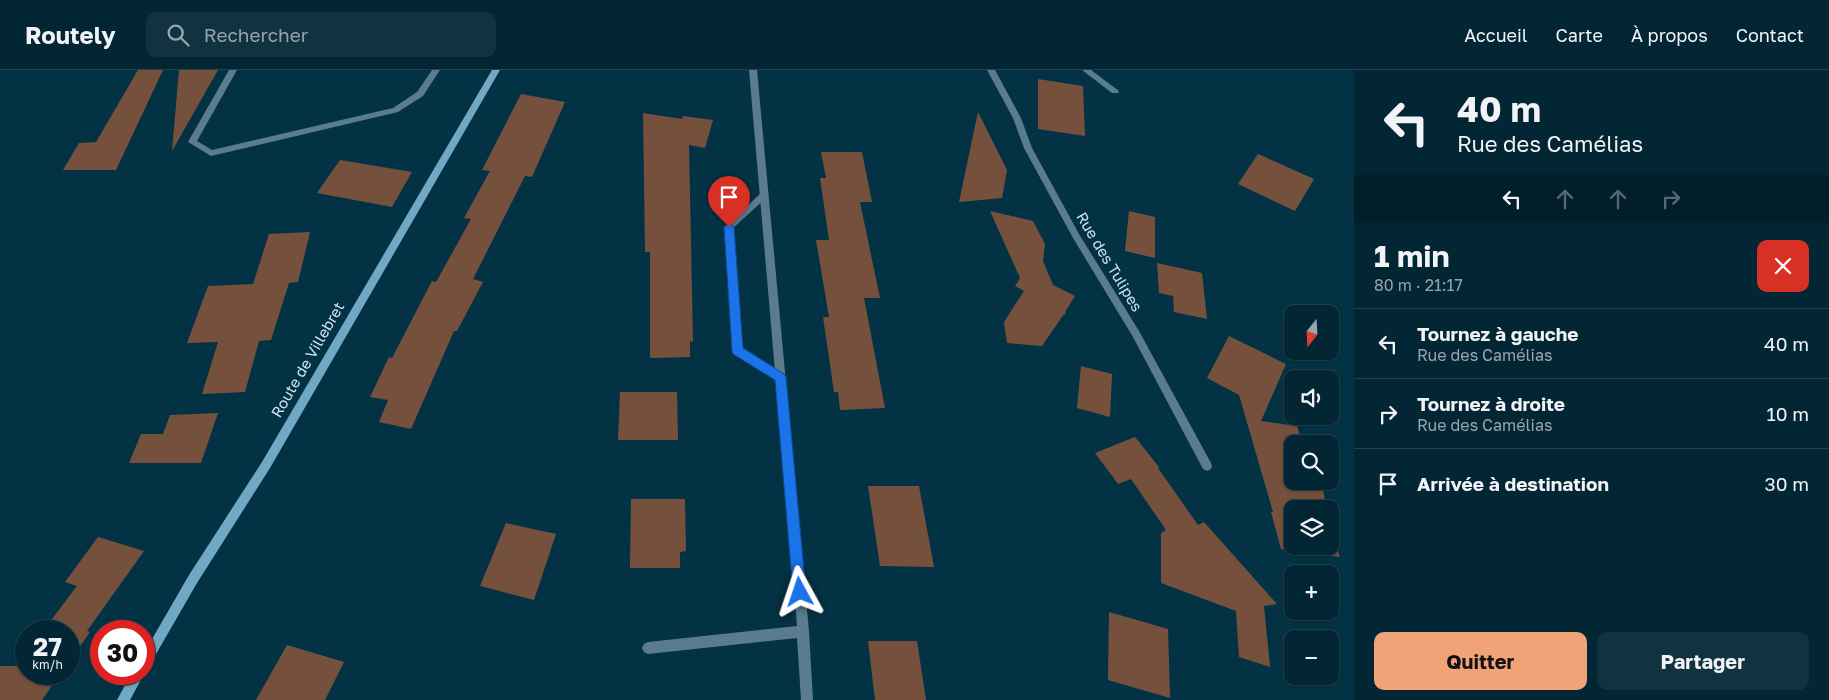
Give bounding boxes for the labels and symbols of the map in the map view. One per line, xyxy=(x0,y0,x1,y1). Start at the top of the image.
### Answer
pin xyxy=(708,176,750,227)
street label: Rue des Tulipes xyxy=(1073,209,1147,314)
street label: Route de Villebret xyxy=(267,299,347,420)
north arrow xyxy=(1284,305,1339,360)
position arrow xyxy=(773,565,825,617)
speed limit sign: 30 xyxy=(90,620,155,685)

